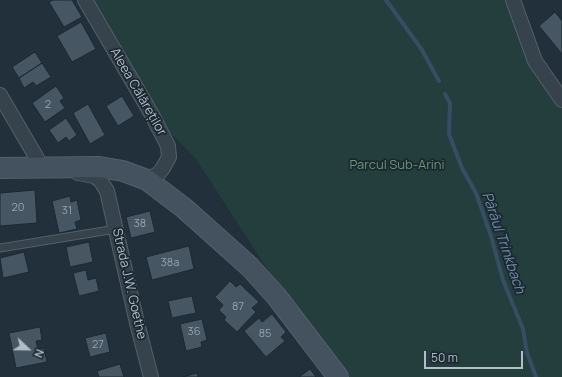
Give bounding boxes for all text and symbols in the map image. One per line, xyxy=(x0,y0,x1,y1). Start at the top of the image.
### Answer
street label: Aleea Călăreților xyxy=(107,45,169,139)
house number: 2 xyxy=(45,98,51,112)
park label: Parcul Sub-Arini xyxy=(349,157,445,173)
water label: Pârâul Trinkbach xyxy=(478,190,528,296)
house number: 20 xyxy=(12,201,24,215)
house number: 31 xyxy=(62,204,72,218)
house number: 38 xyxy=(134,217,146,231)
street label: Strada J.W. Goethe xyxy=(109,227,149,341)
house number: 38a xyxy=(161,256,179,270)
house number: 87 xyxy=(232,300,244,314)
house number: 36 xyxy=(188,325,200,339)
house number: 85 xyxy=(259,327,271,341)
north arrow xyxy=(8,329,48,369)
house number: 27 xyxy=(92,338,104,352)
scale bar xyxy=(426,343,525,369)
text: N xyxy=(31,347,48,360)
text: 50 m xyxy=(431,349,458,366)

